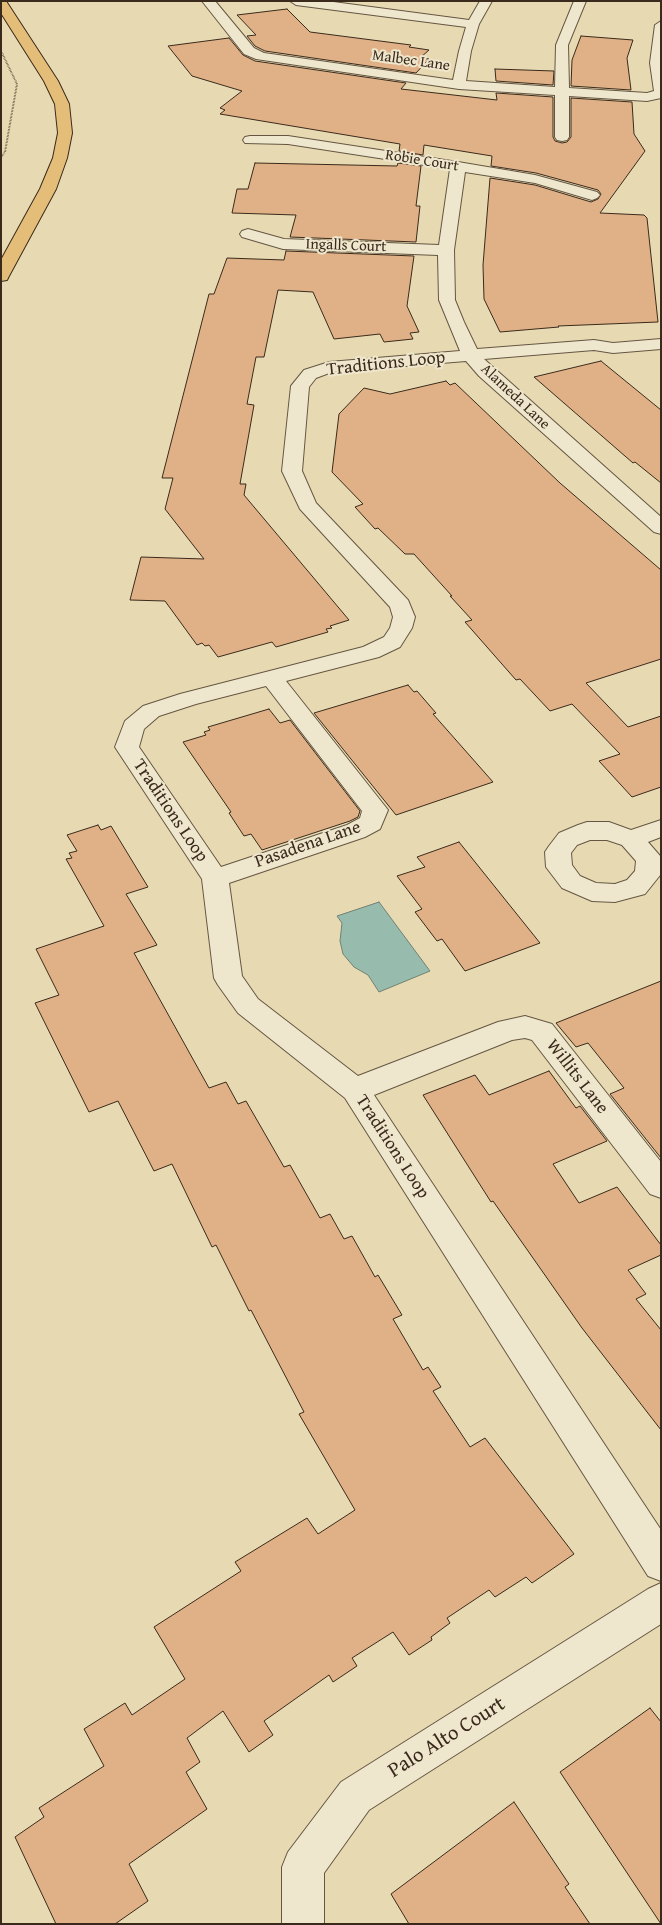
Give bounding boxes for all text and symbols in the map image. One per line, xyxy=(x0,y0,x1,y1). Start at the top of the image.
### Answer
street label: Malbec Lane xyxy=(371,47,451,75)
street label: Robie Court xyxy=(384,146,460,176)
street label: Ingalls Court xyxy=(305,236,387,256)
street label: Traditions Loop xyxy=(326,347,446,381)
street label: Alameda Lane xyxy=(477,360,553,434)
street label: Traditions Loop xyxy=(128,756,212,866)
street label: Pasadena Lane xyxy=(252,817,364,873)
street label: Willits Lane xyxy=(541,1035,613,1119)
street label: Traditions Loop xyxy=(350,1091,434,1203)
street label: Palo Alto Court xyxy=(384,1692,510,1784)

